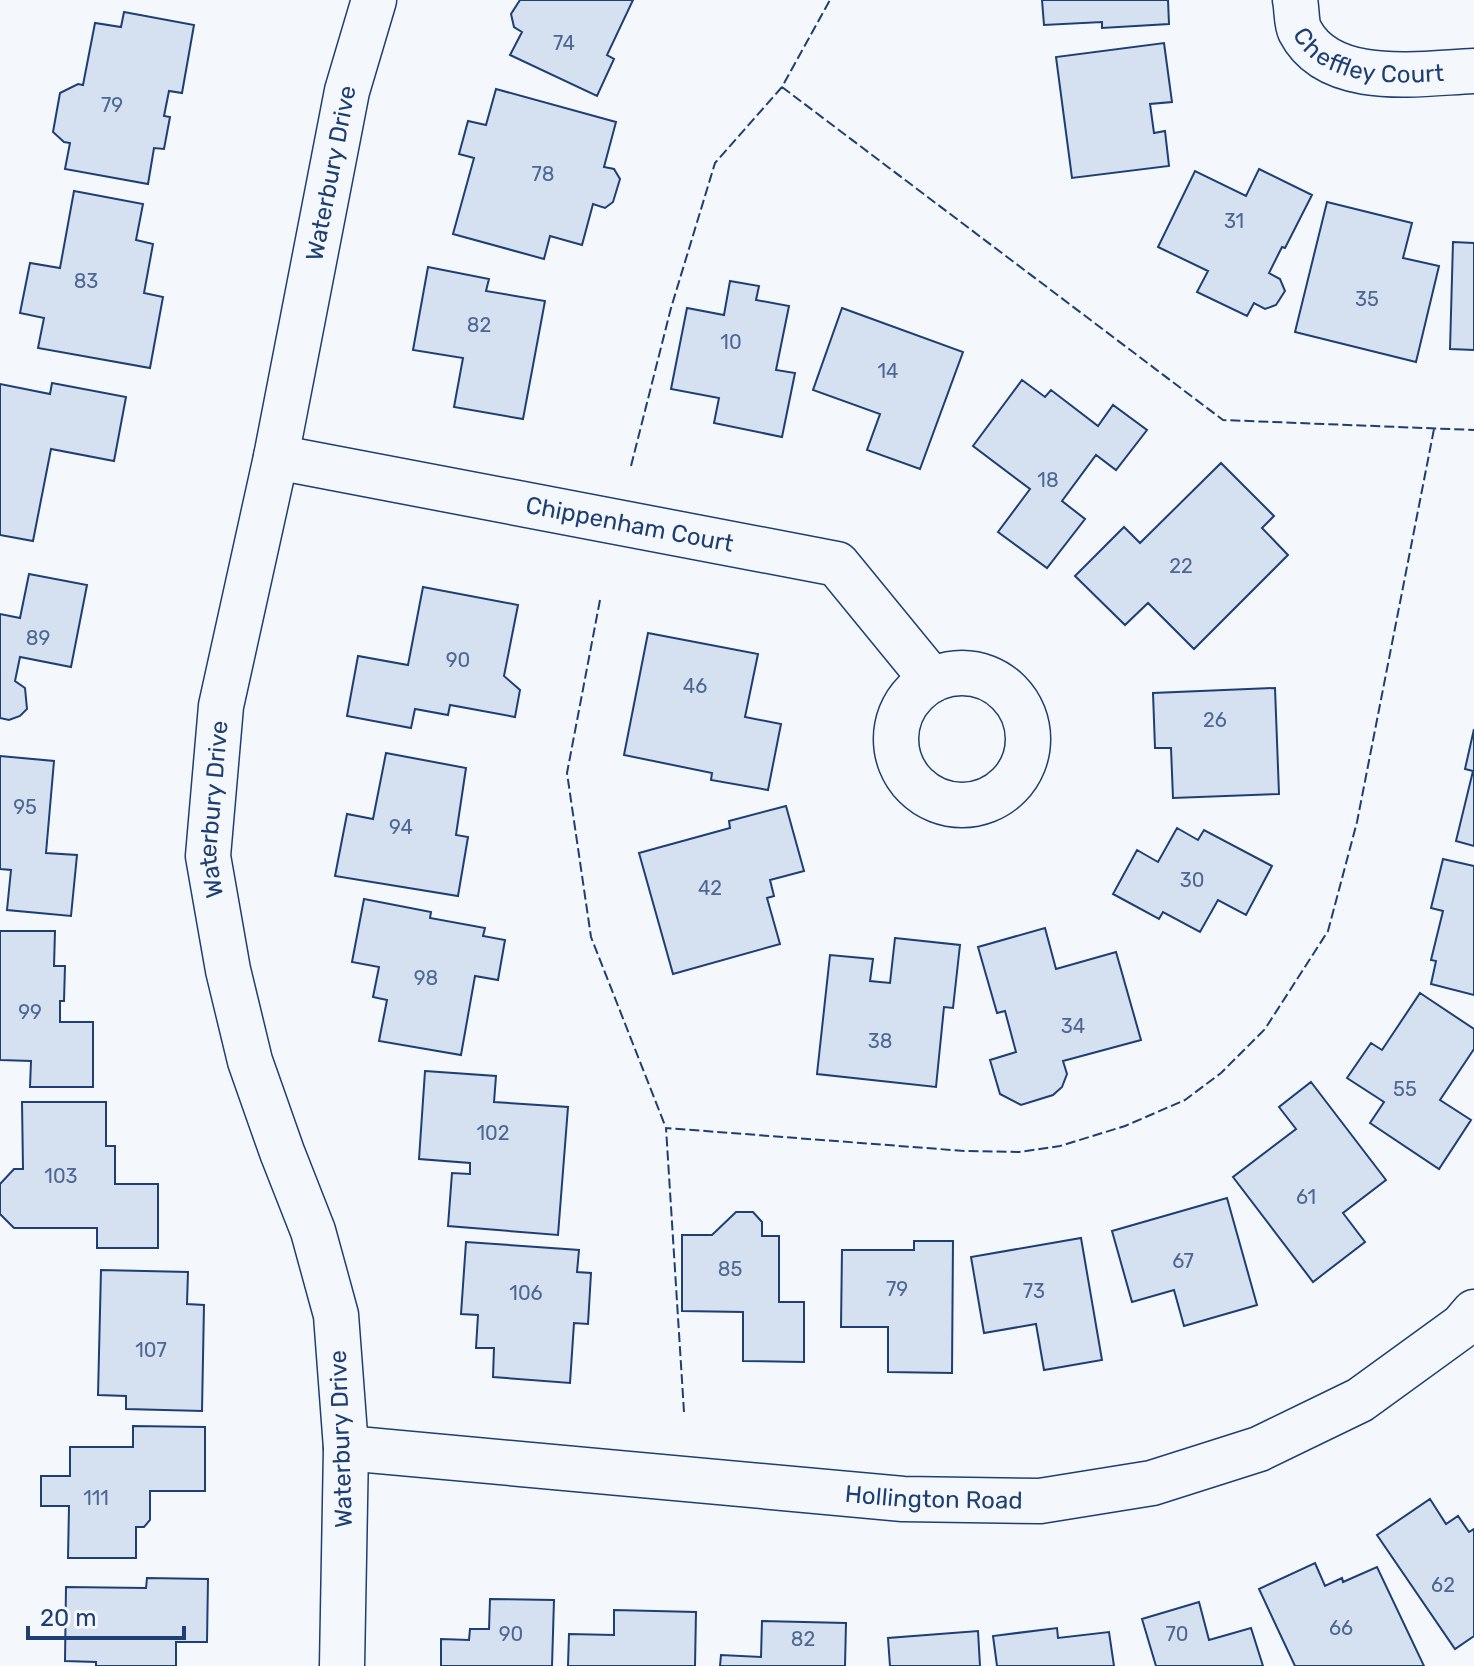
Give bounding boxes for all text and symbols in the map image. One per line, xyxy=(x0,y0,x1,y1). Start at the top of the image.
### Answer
street label: Cheffley Court xyxy=(1287,22,1445,89)
house number: 74 xyxy=(553,31,575,55)
street label: Waterbury Drive xyxy=(300,83,362,263)
house number: 79 xyxy=(101,93,123,117)
house number: 78 xyxy=(532,162,554,186)
house number: 31 xyxy=(1224,209,1244,233)
house number: 83 xyxy=(74,269,98,293)
house number: 35 xyxy=(1355,287,1379,311)
house number: 82 xyxy=(467,313,491,337)
house number: 10 xyxy=(720,330,742,354)
house number: 14 xyxy=(878,359,898,383)
house number: 18 xyxy=(1037,468,1059,492)
street label: Chippenham Court xyxy=(523,491,736,558)
house number: 22 xyxy=(1169,554,1193,578)
house number: 89 xyxy=(26,626,50,650)
house number: 90 xyxy=(446,648,470,672)
house number: 46 xyxy=(683,674,707,698)
house number: 26 xyxy=(1203,708,1227,732)
street label: Waterbury Drive xyxy=(194,719,234,900)
house number: 95 xyxy=(13,795,37,819)
house number: 94 xyxy=(389,815,413,839)
house number: 30 xyxy=(1180,868,1204,892)
house number: 42 xyxy=(698,876,722,900)
house number: 98 xyxy=(414,966,438,990)
house number: 99 xyxy=(18,1000,42,1024)
house number: 34 xyxy=(1061,1014,1085,1038)
house number: 38 xyxy=(868,1029,892,1053)
house number: 55 xyxy=(1393,1077,1417,1101)
house number: 102 xyxy=(477,1121,510,1145)
house number: 103 xyxy=(44,1164,78,1188)
house number: 61 xyxy=(1296,1185,1316,1209)
house number: 67 xyxy=(1172,1249,1194,1273)
house number: 85 xyxy=(718,1257,742,1281)
house number: 79 xyxy=(886,1277,908,1301)
house number: 73 xyxy=(1023,1279,1045,1303)
house number: 106 xyxy=(509,1281,543,1305)
house number: 107 xyxy=(135,1338,167,1362)
street label: Waterbury Drive xyxy=(324,1350,358,1528)
street label: Hollington Road xyxy=(844,1480,1023,1515)
house number: 111 xyxy=(83,1486,109,1510)
house number: 62 xyxy=(1431,1573,1455,1597)
scale bar xyxy=(28,1590,184,1640)
text: 20 m xyxy=(40,1604,97,1632)
house number: 66 xyxy=(1329,1616,1353,1640)
house number: 90 xyxy=(499,1622,523,1646)
house number: 70 xyxy=(1166,1622,1188,1646)
house number: 82 xyxy=(791,1627,815,1651)

